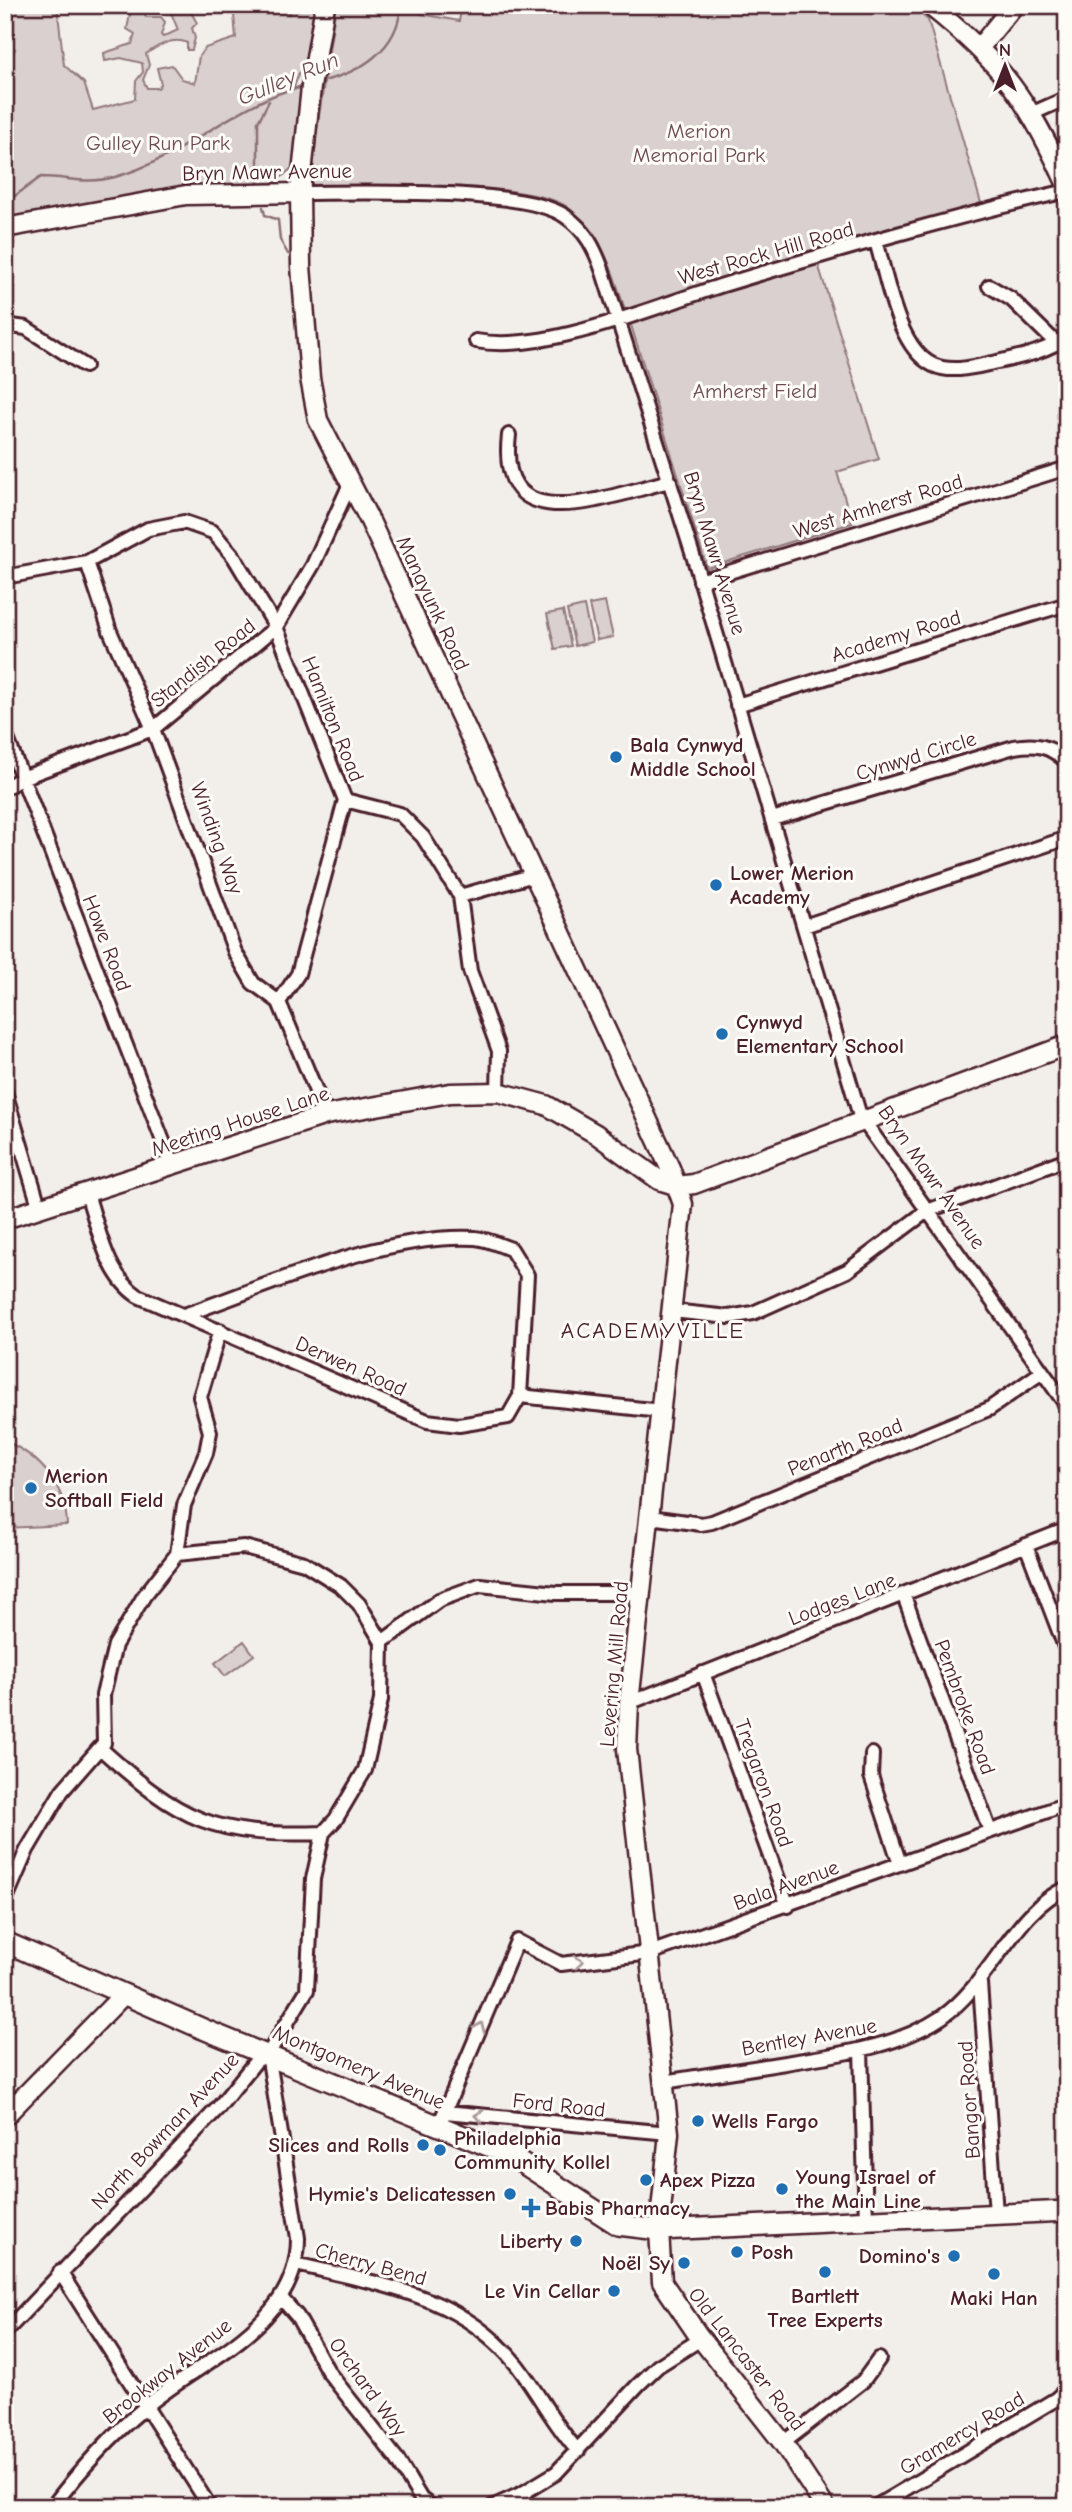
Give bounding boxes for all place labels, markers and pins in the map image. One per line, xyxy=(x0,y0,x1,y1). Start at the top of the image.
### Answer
place label: Bala Cynwyd Middle School xyxy=(630,733,756,781)
marker: Bala Cynwyd Middle School xyxy=(608,749,624,765)
place label: Lower Merion Academy xyxy=(730,861,854,909)
marker: Lower Merion Academy xyxy=(708,877,724,893)
place label: Cynwyd Elementary School xyxy=(736,1010,904,1058)
marker: Cynwyd Elementary School xyxy=(714,1026,730,1042)
place label: Merion Softball Field xyxy=(45,1464,163,1512)
marker: Merion Softball Field xyxy=(23,1480,39,1496)
place label: Wells Fargo xyxy=(712,2109,819,2133)
marker: Wells Fargo xyxy=(690,2113,706,2129)
place label: Philadelphia Community Kollel xyxy=(454,2126,610,2174)
place label: Slices and Rolls xyxy=(268,2133,409,2157)
marker: Slices and Rolls xyxy=(415,2137,431,2153)
marker: Philadelphia Community Kollel xyxy=(432,2142,448,2158)
place label: Young Israel of the Main Line xyxy=(795,2165,937,2213)
place label: Apex Pizza xyxy=(660,2168,756,2192)
marker: Apex Pizza xyxy=(638,2172,654,2188)
marker: Young Israel of the Main Line xyxy=(774,2181,790,2197)
place label: Hymie's Delicatessen xyxy=(308,2182,496,2206)
marker: Hymie's Delicatessen xyxy=(502,2186,518,2202)
place label: Babis Pharmacy xyxy=(545,2196,690,2220)
marker: Babis Pharmacy xyxy=(523,2200,539,2216)
place label: Liberty xyxy=(500,2229,562,2253)
marker: Liberty xyxy=(568,2233,584,2249)
place label: Posh xyxy=(751,2240,793,2264)
marker: Posh xyxy=(729,2244,745,2260)
place label: Domino's xyxy=(859,2244,940,2268)
marker: Domino's xyxy=(946,2248,962,2264)
place label: Noël Sy xyxy=(602,2251,670,2275)
marker: Noël Sy xyxy=(676,2255,692,2271)
marker: Bartlett Tree Experts xyxy=(817,2264,833,2280)
marker: Maki Han xyxy=(986,2266,1002,2282)
place label: Le Vin Cellar xyxy=(484,2279,601,2303)
marker: Le Vin Cellar xyxy=(606,2283,622,2299)
place label: Bartlett Tree Experts xyxy=(767,2284,883,2332)
place label: Maki Han xyxy=(950,2286,1038,2310)

